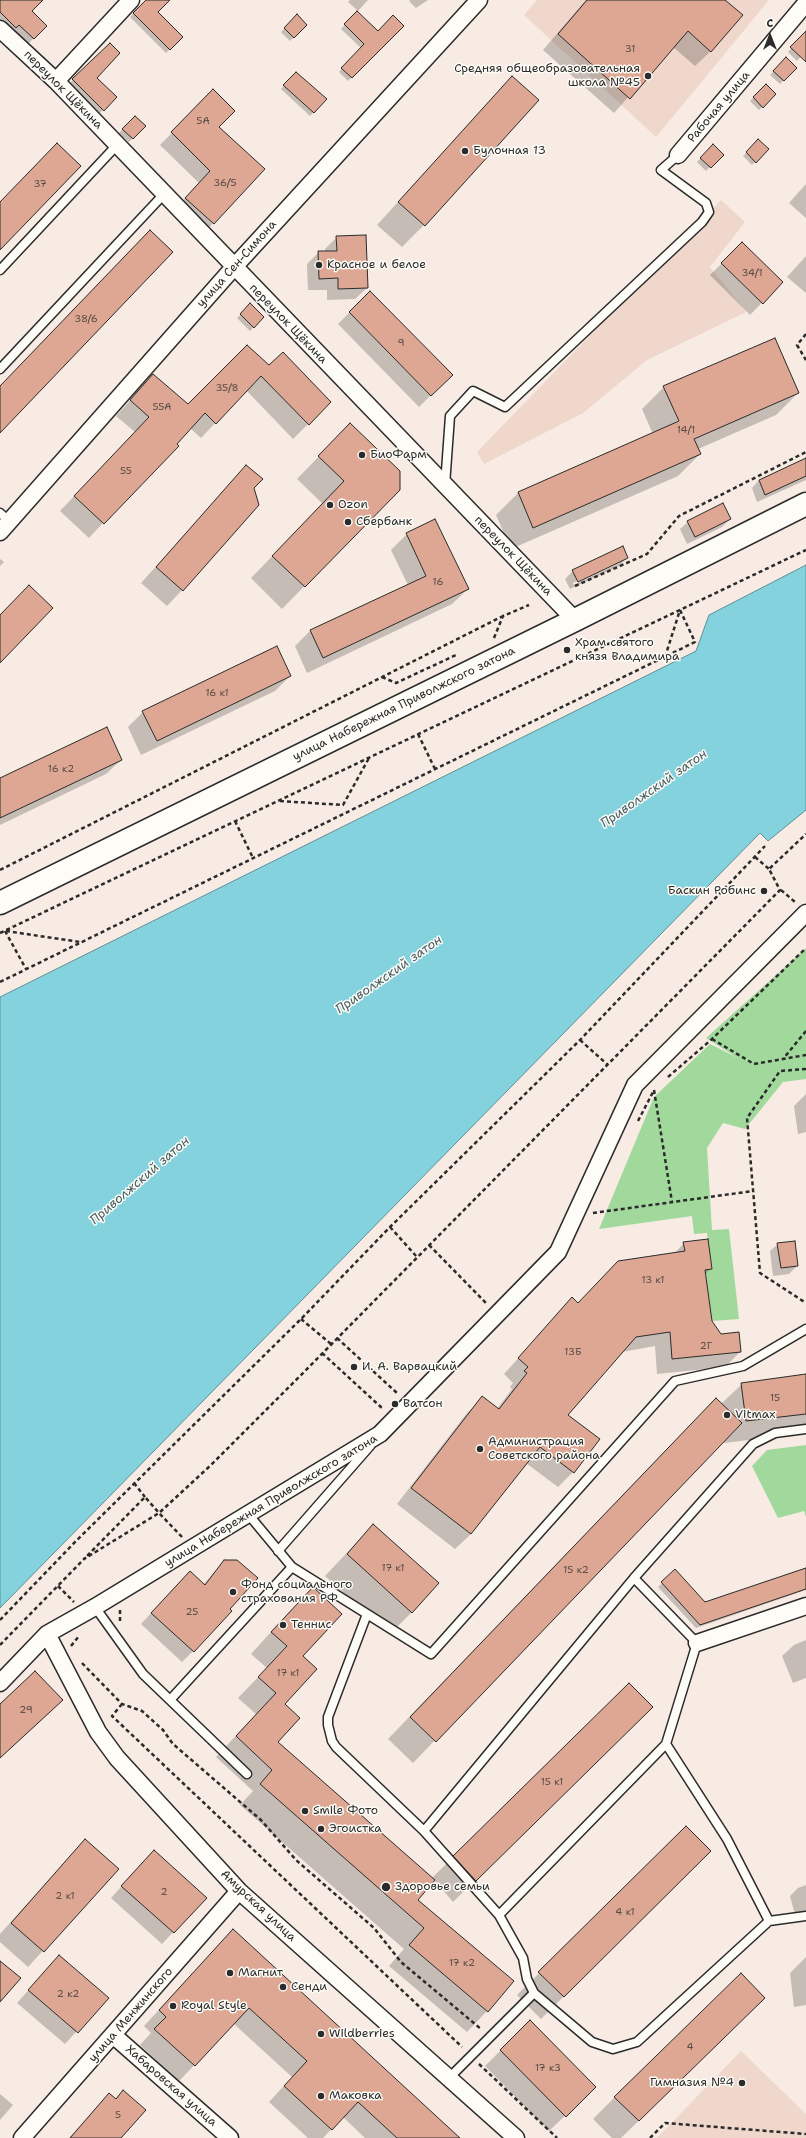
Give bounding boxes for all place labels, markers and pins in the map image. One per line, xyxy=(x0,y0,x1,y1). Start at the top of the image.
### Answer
place label: Средняя общеобразовательная школа №45 xyxy=(454,62,640,90)
marker: Средняя общеобразовательная школа №45 xyxy=(643,71,653,81)
place label: Булочная 13 xyxy=(473,144,546,158)
marker: Булочная 13 xyxy=(460,146,470,156)
place label: Красное и белое xyxy=(327,258,426,272)
marker: Красное и белое xyxy=(314,260,324,270)
place label: БиоФарм xyxy=(370,448,427,462)
marker: БиоФарм xyxy=(357,450,367,460)
place label: Ozon xyxy=(338,498,368,512)
marker: Ozon xyxy=(325,500,335,510)
place label: Сбербанк xyxy=(356,515,412,529)
marker: Сбербанк xyxy=(343,517,353,527)
place label: Храм святого князя Владимира xyxy=(575,636,679,664)
marker: Храм святого князя Владимира xyxy=(562,645,572,655)
place label: Баскин Робинс xyxy=(668,884,756,898)
marker: Баскин Робинс xyxy=(759,886,769,896)
place label: И. А. Варвацкий xyxy=(362,1360,457,1374)
marker: И. А. Варвацкий xyxy=(349,1362,359,1372)
place label: Ватсон xyxy=(403,1397,443,1411)
marker: Ватсон xyxy=(390,1399,400,1409)
place label: Vitmax xyxy=(735,1408,776,1422)
marker: Vitmax xyxy=(722,1410,732,1420)
place label: Администрация Советского района xyxy=(488,1435,600,1463)
marker: Администрация Советского района xyxy=(475,1444,485,1454)
place label: Фонд социального страхования РФ xyxy=(241,1578,352,1606)
marker: Фонд социального страхования РФ xyxy=(228,1587,238,1597)
place label: Теннис xyxy=(291,1618,332,1632)
marker: Теннис xyxy=(278,1620,288,1630)
place label: Smile Фото xyxy=(313,1804,378,1818)
marker: Smile Фото xyxy=(300,1806,310,1816)
place label: Эгоистка xyxy=(329,1822,382,1836)
marker: Эгоистка xyxy=(316,1824,326,1834)
place label: Здоровье семьи xyxy=(395,1880,490,1894)
marker: Здоровье семьи xyxy=(380,1881,392,1893)
place label: Магнит xyxy=(238,1966,283,1980)
marker: Магнит xyxy=(225,1968,235,1978)
place label: Сенди xyxy=(291,1980,327,1994)
marker: Сенди xyxy=(278,1982,288,1992)
place label: Royal Style xyxy=(181,1999,247,2013)
marker: Royal Style xyxy=(168,2001,178,2011)
place label: Wildberries xyxy=(329,2027,395,2041)
marker: Wildberries xyxy=(316,2029,326,2039)
place label: Гимназия №4 xyxy=(650,2076,734,2090)
marker: Гимназия №4 xyxy=(737,2078,747,2088)
place label: Маковка xyxy=(329,2089,382,2103)
marker: Маковка xyxy=(316,2091,326,2101)

